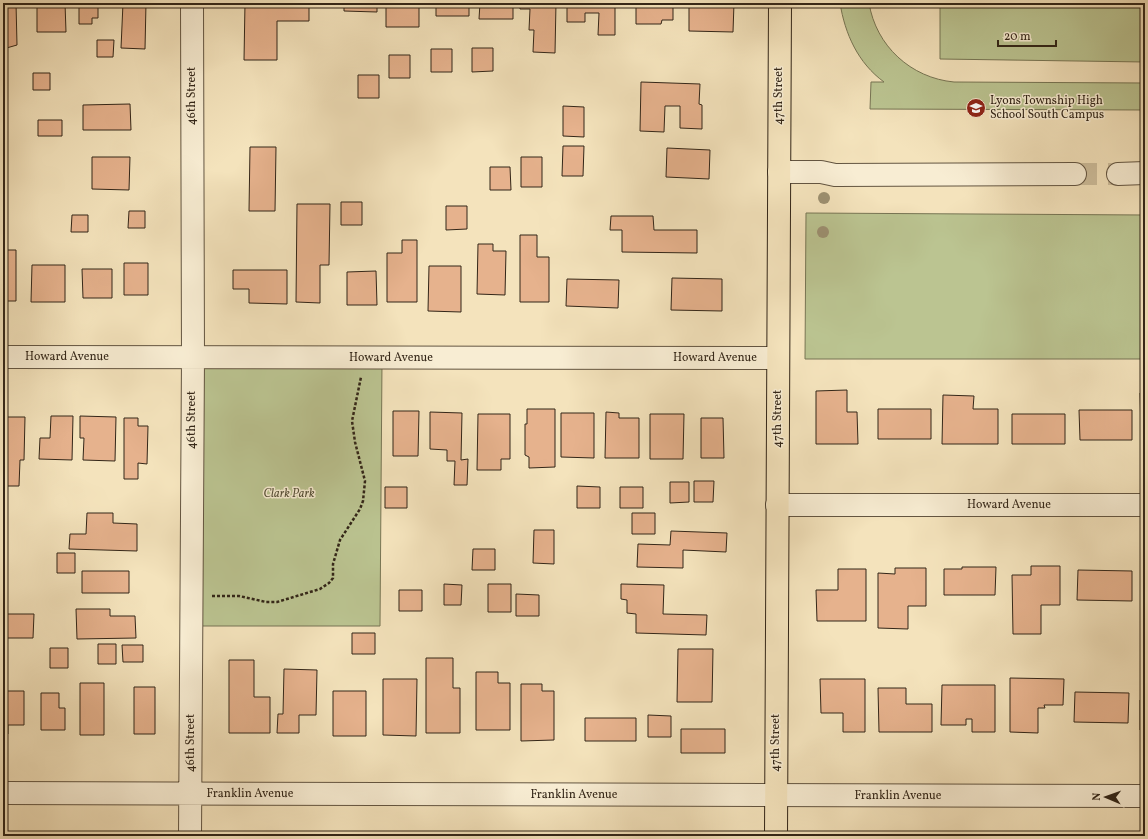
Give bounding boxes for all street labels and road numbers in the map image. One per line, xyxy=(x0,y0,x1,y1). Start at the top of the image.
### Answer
street label: 46th Street xyxy=(184,67,200,125)
street label: 47th Street xyxy=(771,67,787,125)
street label: Howard Avenue xyxy=(25,349,109,365)
street label: Howard Avenue xyxy=(349,350,433,366)
street label: Howard Avenue xyxy=(673,350,757,366)
street label: 47th Street xyxy=(770,390,786,448)
street label: 46th Street xyxy=(184,391,200,449)
street label: Howard Avenue xyxy=(967,497,1051,513)
street label: 46th Street xyxy=(183,714,199,772)
street label: 47th Street xyxy=(768,714,784,772)
street label: Franklin Avenue xyxy=(206,786,294,802)
street label: Franklin Avenue xyxy=(530,787,618,803)
street label: Franklin Avenue xyxy=(854,788,942,804)

